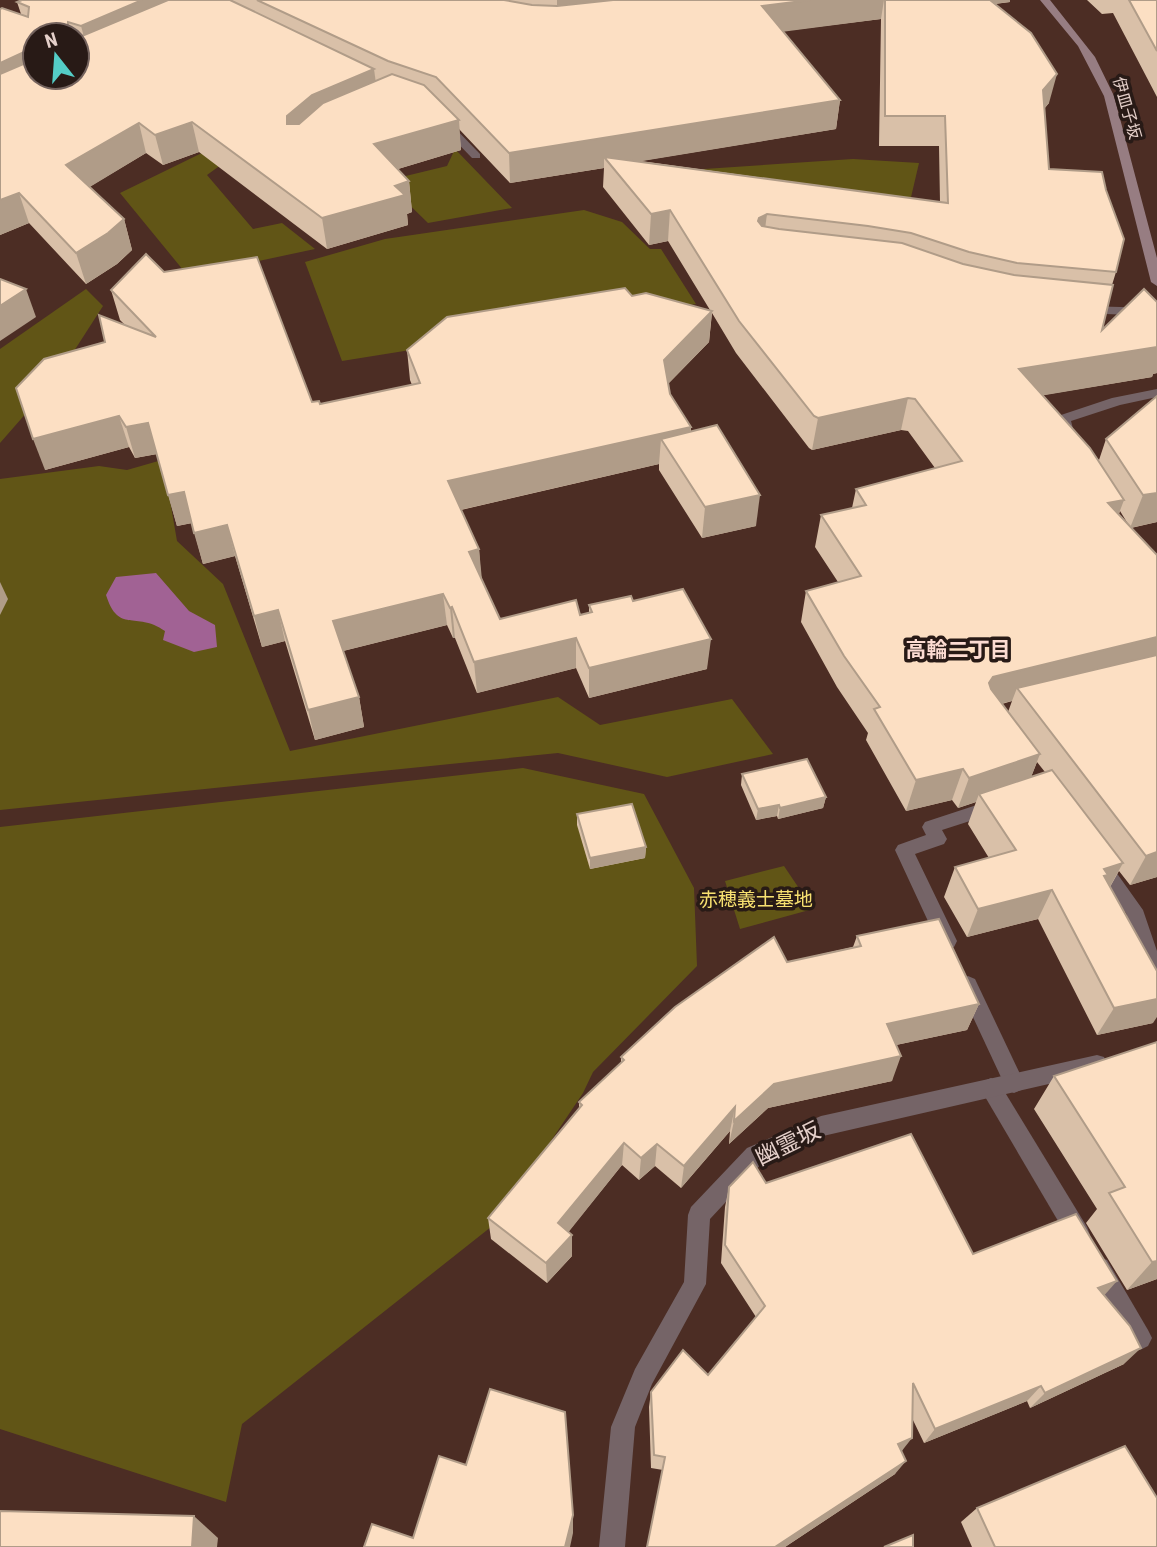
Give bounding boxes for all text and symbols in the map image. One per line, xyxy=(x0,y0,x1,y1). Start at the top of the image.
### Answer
north arrow xyxy=(21,21,91,91)
text: N xyxy=(42,28,60,53)
street label: 伊皿子坂 xyxy=(1109,75,1145,141)
district label: 高輪二丁目 xyxy=(906,638,1011,662)
park label: 赤穂義士墓地 xyxy=(699,888,813,911)
street label: 幽霊坂 xyxy=(751,1117,825,1171)

